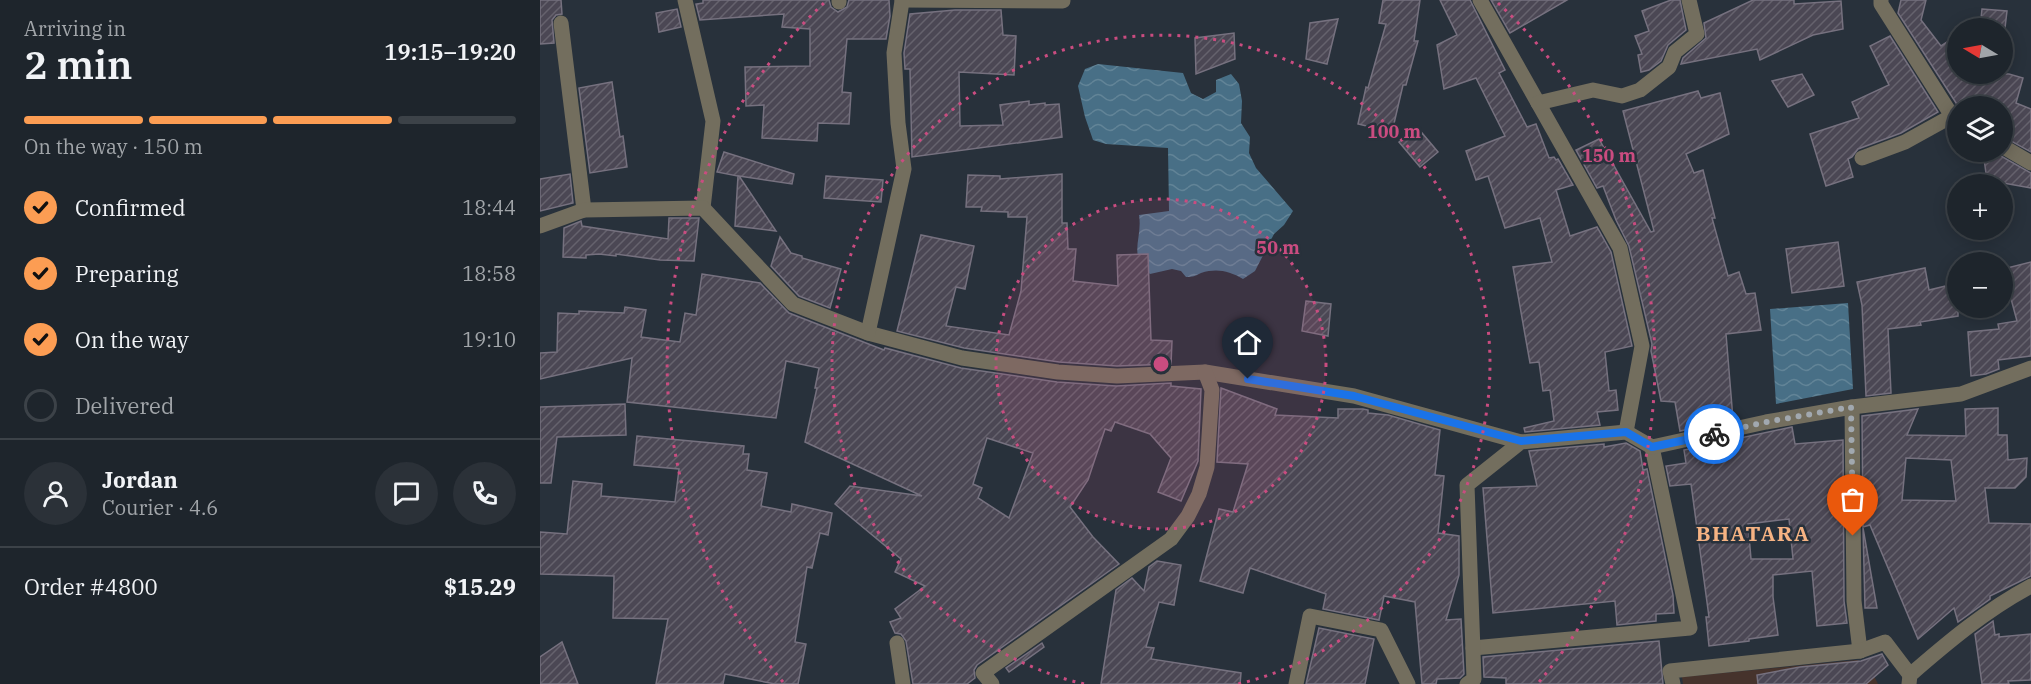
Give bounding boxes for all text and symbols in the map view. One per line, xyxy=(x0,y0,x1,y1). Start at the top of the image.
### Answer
text: Arriving in xyxy=(24,15,126,42)
north arrow xyxy=(1947,18,2013,84)
map controls xyxy=(1947,18,2013,318)
text: 19:15–19:20 xyxy=(384,37,516,66)
text: 2 min xyxy=(24,39,132,90)
button: layers xyxy=(1947,96,2013,162)
text: 100 m xyxy=(1367,120,1422,143)
text: On the way · 150 m xyxy=(24,133,203,160)
text: 150 m xyxy=(1582,144,1637,167)
button: + xyxy=(1947,174,2013,240)
icon: check xyxy=(24,191,57,224)
text: Confirmed xyxy=(75,193,186,222)
text: 18:44 xyxy=(462,194,516,221)
text: 50 m xyxy=(1256,236,1300,259)
button: − xyxy=(1947,252,2013,318)
icon: check xyxy=(24,257,57,290)
text: Preparing xyxy=(75,259,179,288)
text: 18:58 xyxy=(462,260,516,287)
pin xyxy=(1222,317,1273,379)
icon: check xyxy=(24,323,57,356)
text: On the way xyxy=(75,325,189,354)
text: 19:10 xyxy=(462,326,516,353)
icon: home xyxy=(1231,326,1264,359)
centre of rings xyxy=(1151,354,1171,374)
text: Delivered xyxy=(75,391,174,420)
courier xyxy=(1684,404,1744,464)
icon: bike xyxy=(1698,418,1731,451)
button: person xyxy=(24,462,87,525)
button: chat xyxy=(375,462,438,525)
button: phone xyxy=(453,462,516,525)
text: Jordan xyxy=(102,465,178,494)
pin xyxy=(1827,474,1878,536)
icon: bag xyxy=(1836,483,1869,516)
text: Courier · 4.6 xyxy=(102,494,218,521)
district label: BHATARA xyxy=(1696,519,1810,547)
text: Order #4800 xyxy=(24,572,158,601)
text: $15.29 xyxy=(444,572,516,601)

